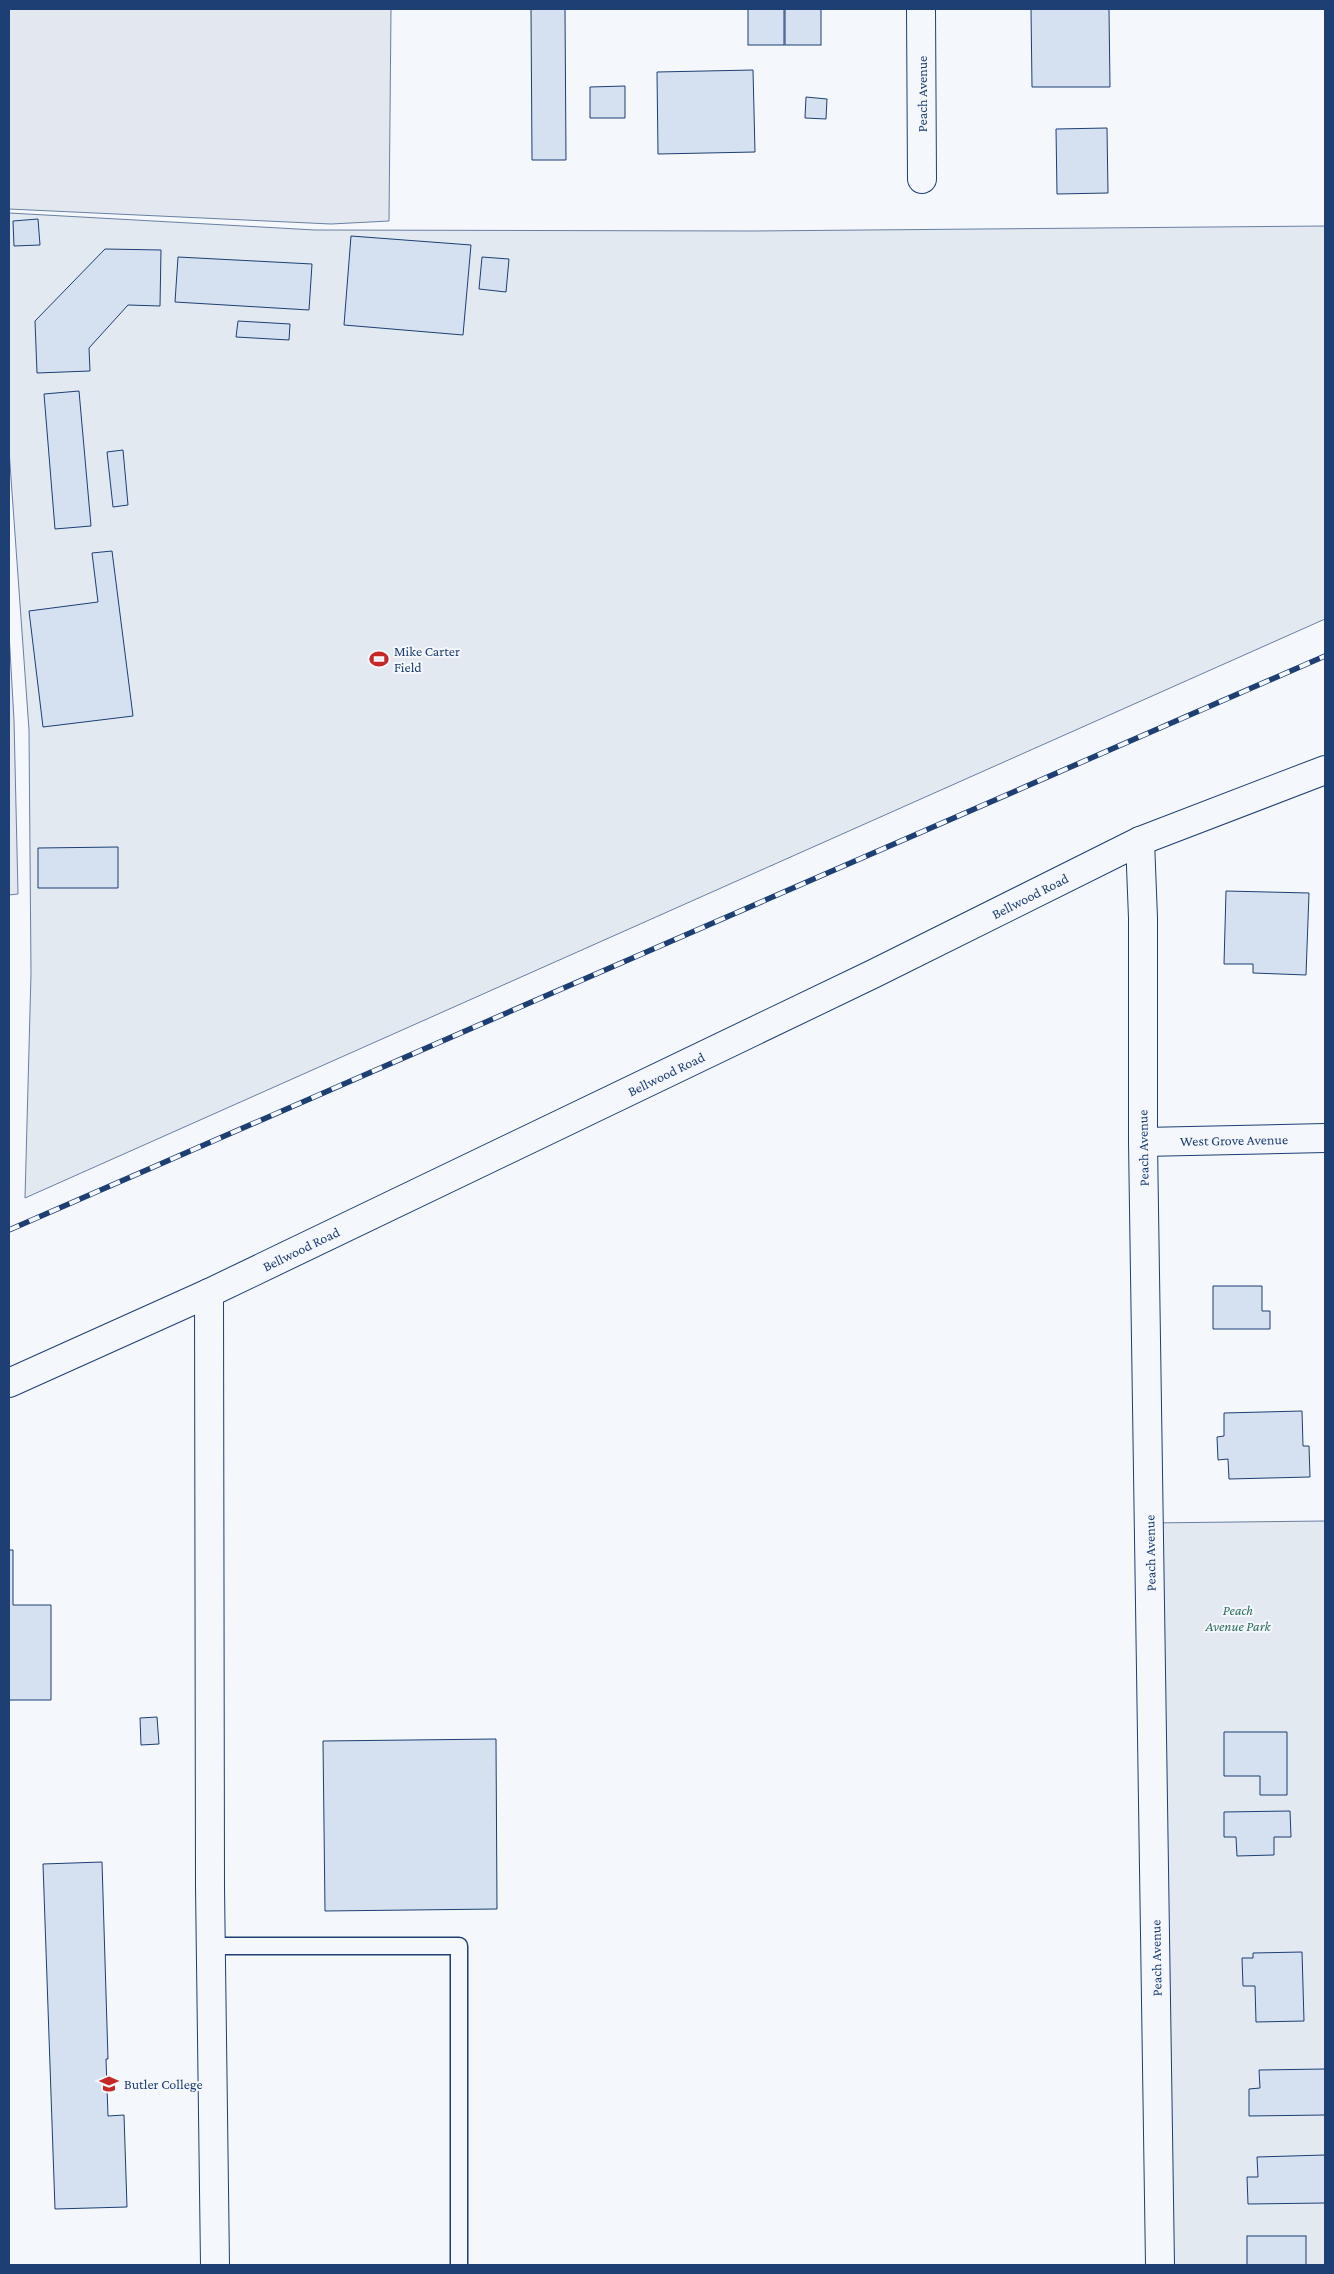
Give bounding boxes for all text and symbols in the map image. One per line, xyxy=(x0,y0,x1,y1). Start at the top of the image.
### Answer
street label: Peach Avenue xyxy=(914,56,930,132)
place label: Mike Carter Field xyxy=(394,643,460,675)
sports icon: Mike Carter Field xyxy=(368,648,390,670)
street label: Bellwood Road xyxy=(989,870,1071,922)
street label: Bellwood Road xyxy=(625,1048,708,1100)
street label: Peach Avenue xyxy=(1134,1110,1152,1186)
street label: West Grove Avenue xyxy=(1180,1131,1288,1149)
street label: Bellwood Road xyxy=(260,1223,343,1275)
street label: Peach Avenue xyxy=(1141,1515,1159,1591)
park label: Peach Avenue Park xyxy=(1204,1602,1271,1634)
street label: Peach Avenue xyxy=(1147,1920,1165,1996)
school or university icon: Butler College xyxy=(98,2073,120,2095)
place label: Butler College xyxy=(124,2076,203,2092)

